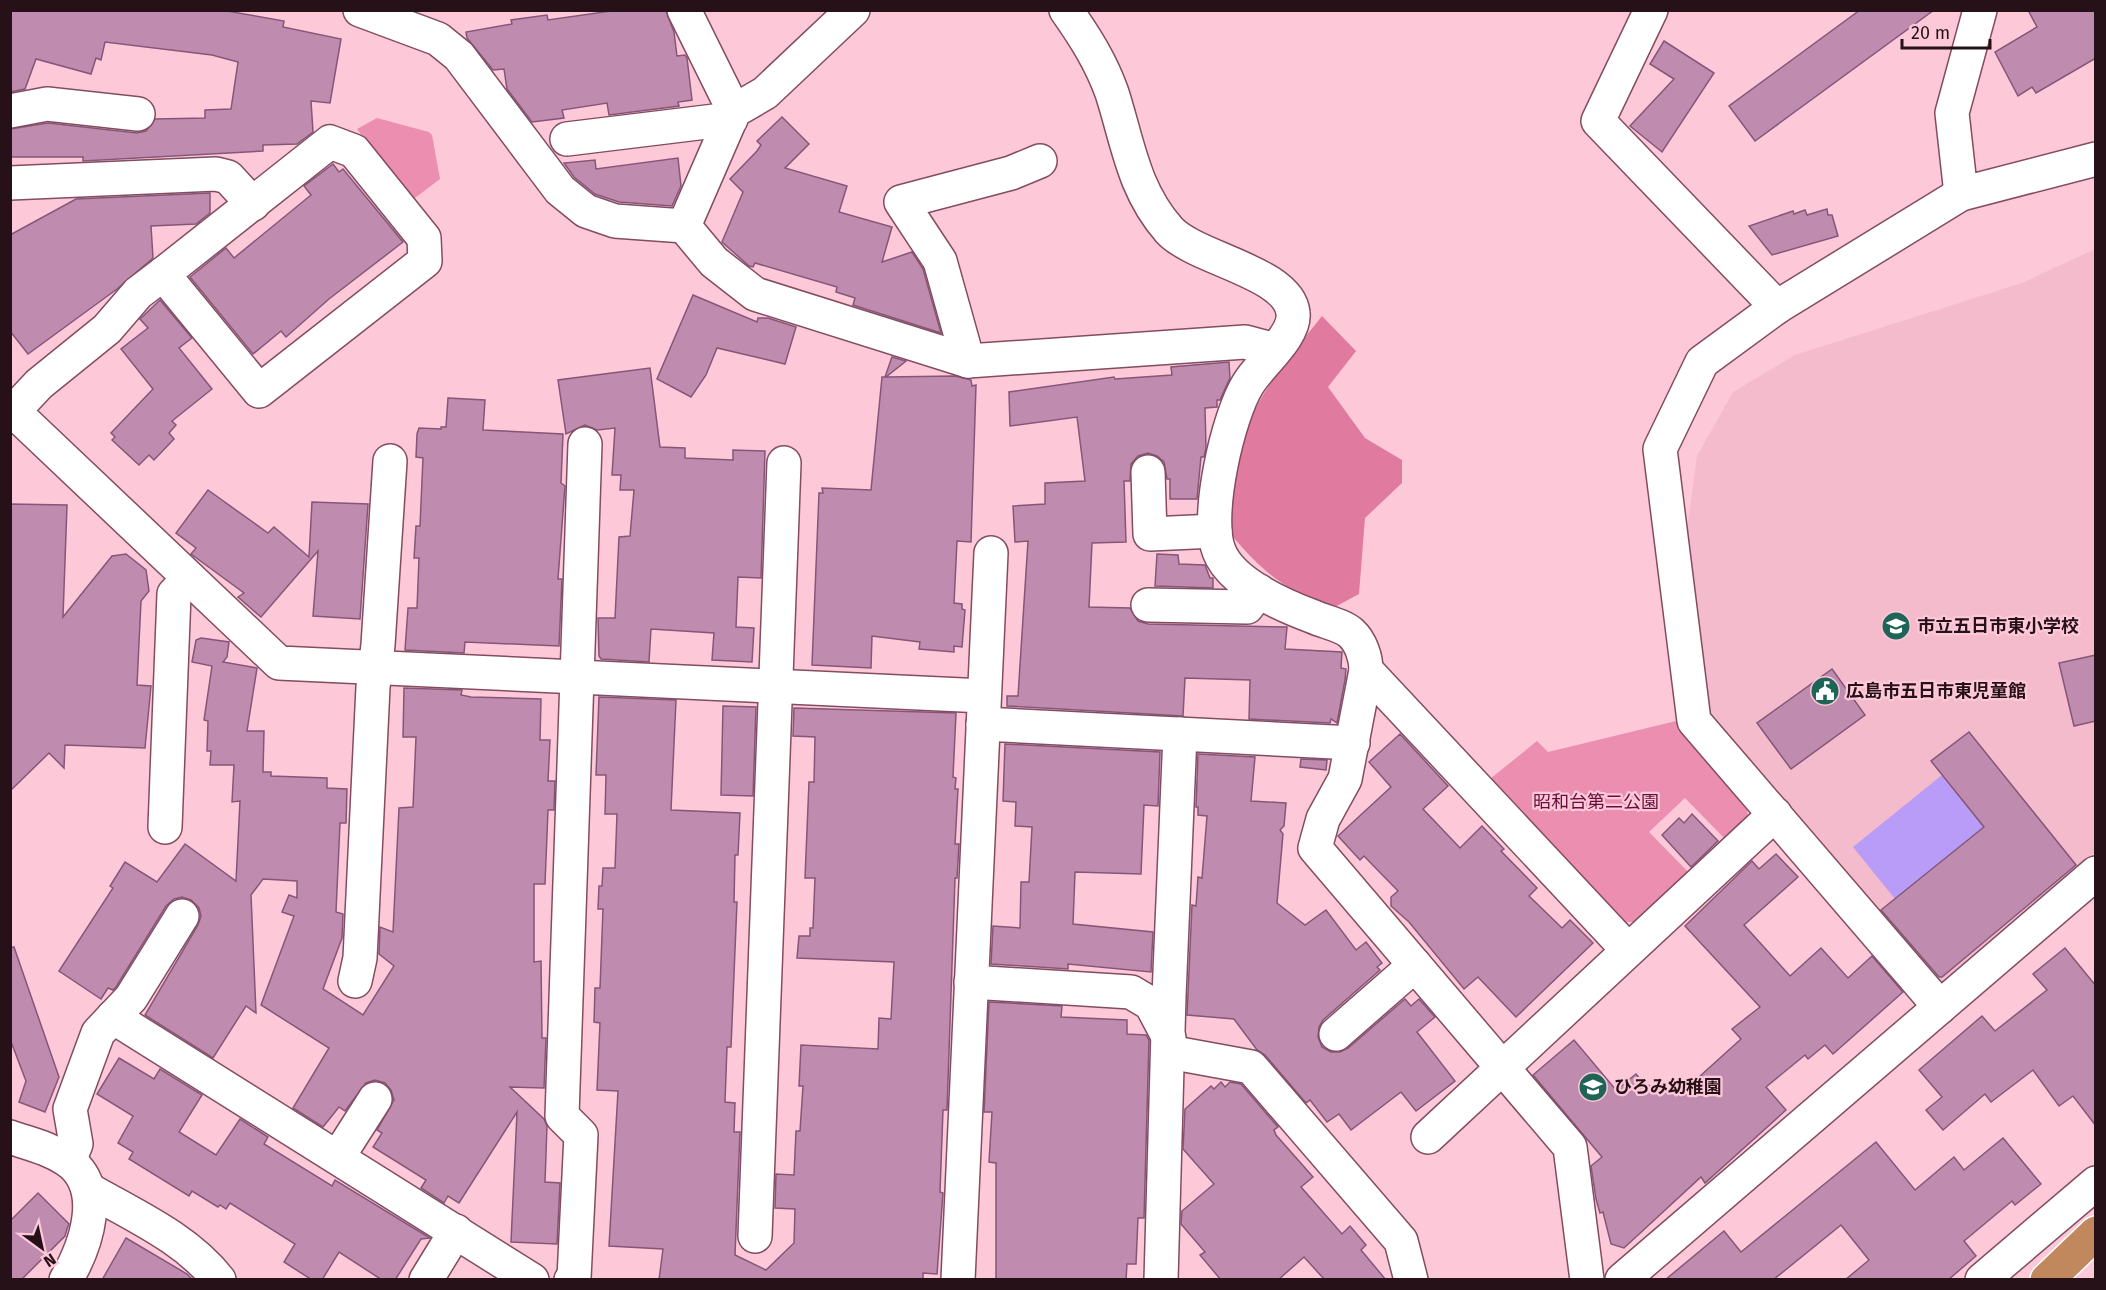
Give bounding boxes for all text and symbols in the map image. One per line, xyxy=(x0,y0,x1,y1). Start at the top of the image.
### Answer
scale bar xyxy=(1902,12,1990,50)
text: 20 m xyxy=(1911,22,1950,44)
school or university icon: 市立五日市東小学校 xyxy=(1880,610,1912,642)
place label: 市立五日市東小学校 xyxy=(1917,615,2079,637)
public building icon: 広島市五日市東児童館 xyxy=(1809,675,1841,707)
place label: 広島市五日市東児童館 xyxy=(1846,680,2026,702)
park label: 昭和台第二公園 xyxy=(1533,791,1659,813)
school or university icon: ひろみ幼稚園 xyxy=(1577,1071,1609,1103)
place label: ひろみ幼稚園 xyxy=(1614,1076,1722,1098)
north arrow xyxy=(12,1218,72,1278)
text: N xyxy=(40,1249,60,1271)

